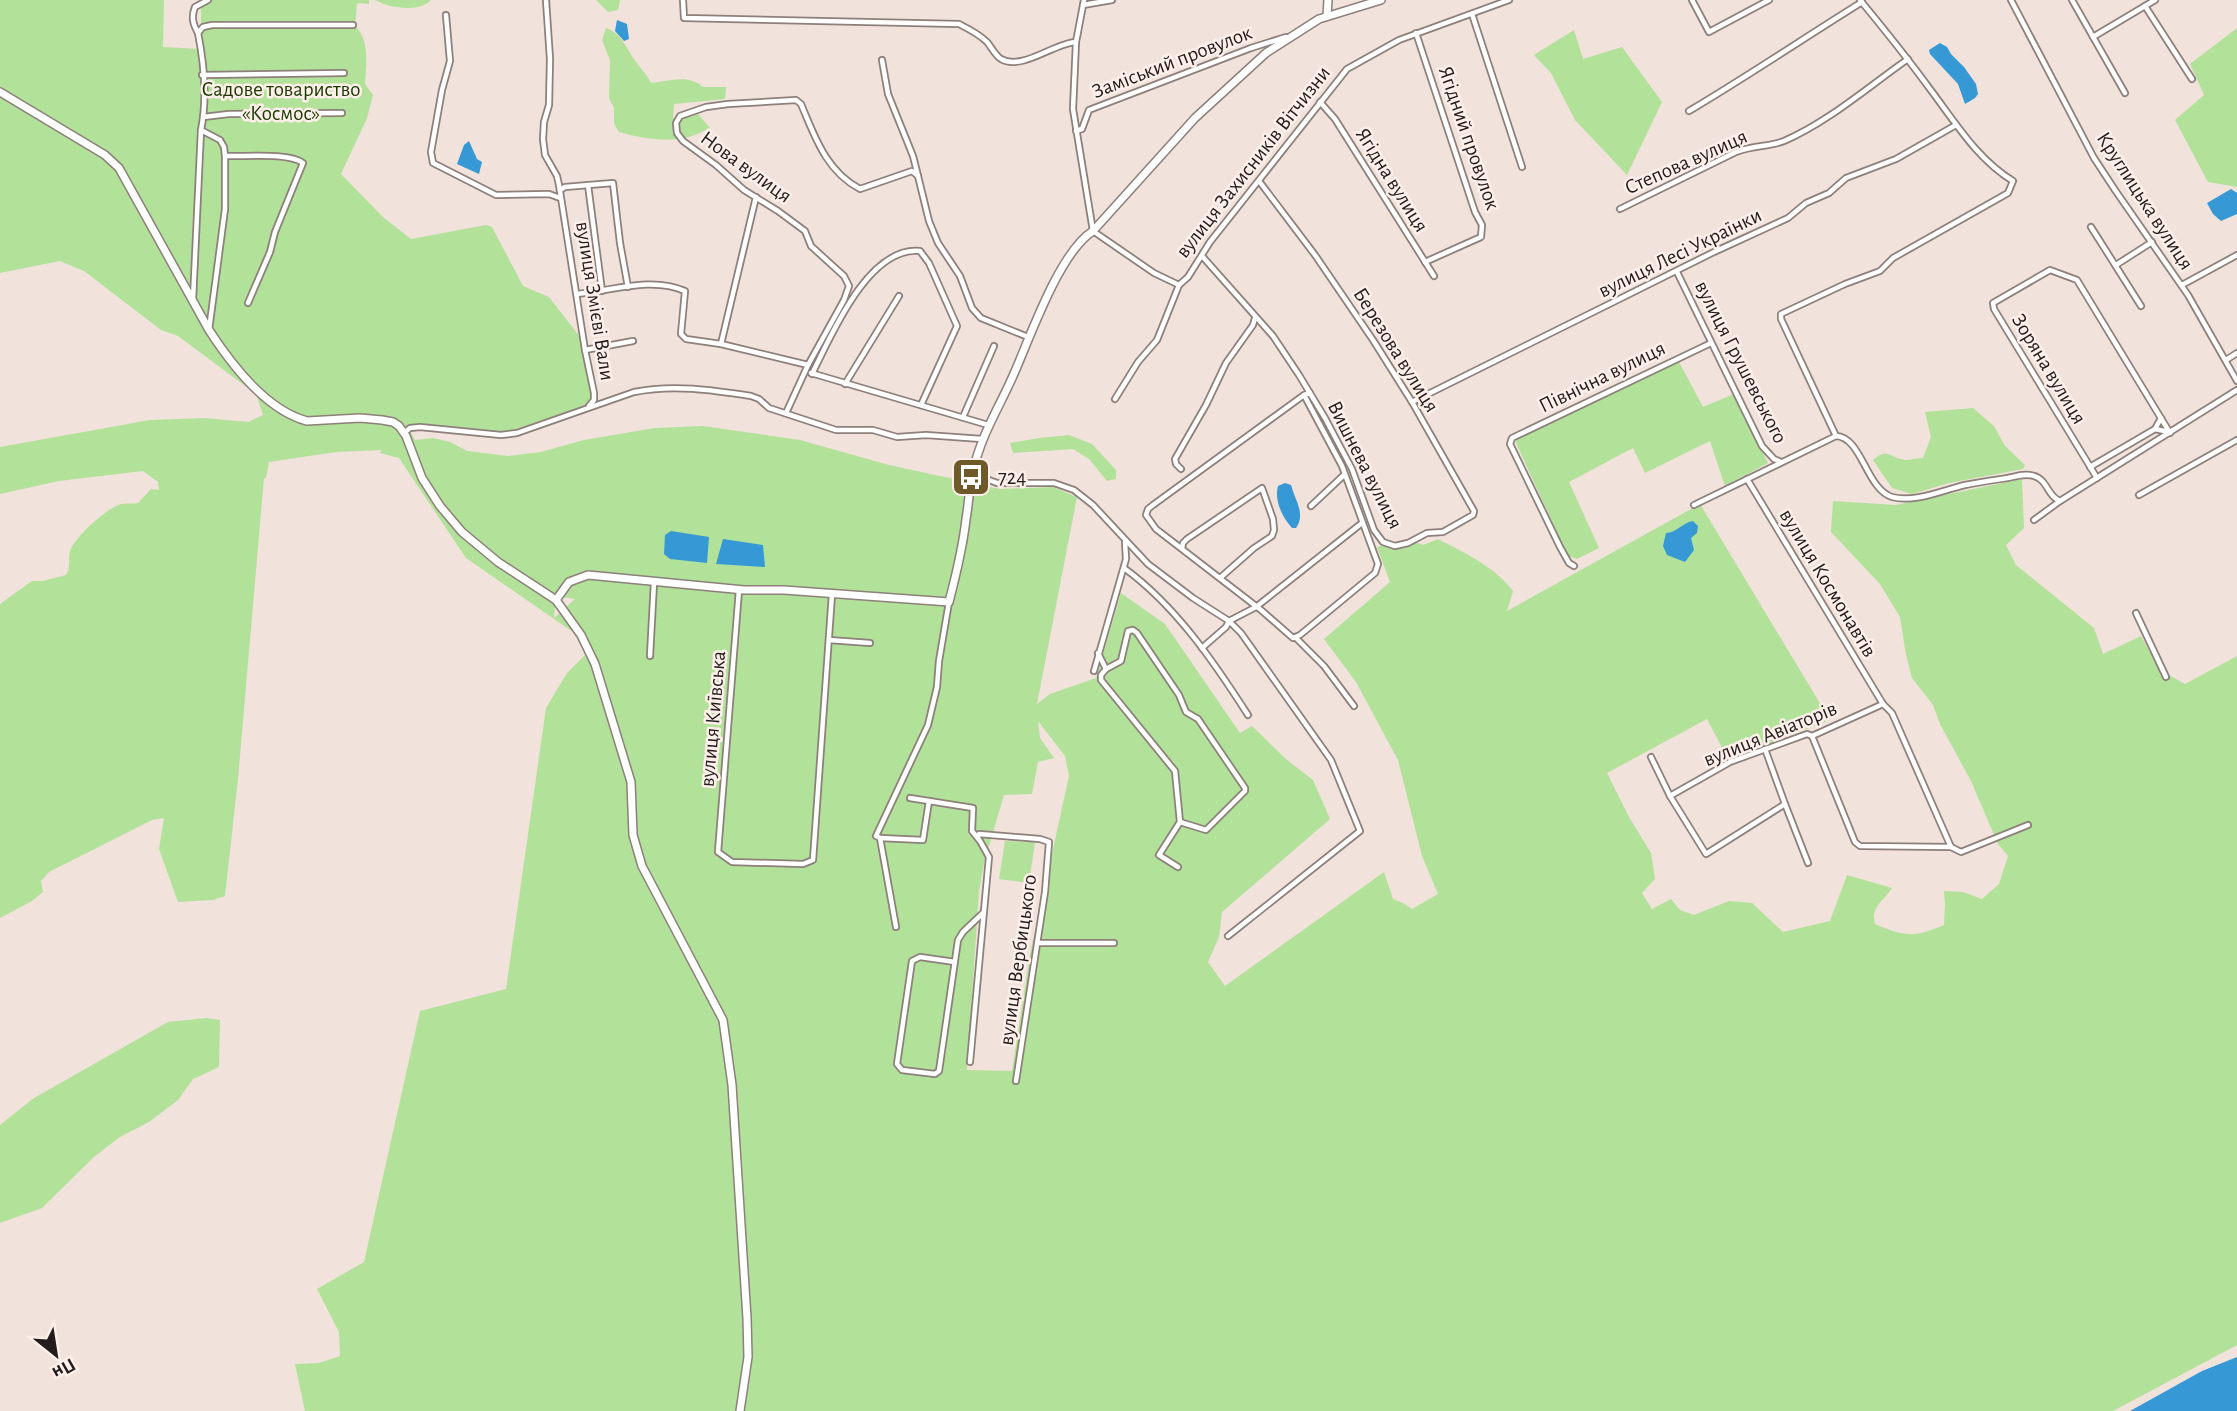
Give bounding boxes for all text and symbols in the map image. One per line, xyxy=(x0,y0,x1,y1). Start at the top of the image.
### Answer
street label: Заміський провулок xyxy=(1089,22,1255,102)
street label: вулиця Захисників Вітчизни xyxy=(1172,62,1334,262)
street label: Ягідний провулок xyxy=(1435,64,1504,213)
park label: Садове товариство «Космос» xyxy=(202,79,360,124)
street label: Ягідна вулиця xyxy=(1352,124,1432,236)
street label: Степова вулиця xyxy=(1622,126,1750,198)
street label: Нова вулиця xyxy=(697,127,795,207)
street label: Круглицька вулиця xyxy=(2093,128,2197,274)
street label: вулиця Лесі Українки xyxy=(1595,204,1765,302)
street label: вулиця Змієві Вали xyxy=(572,220,618,382)
street label: вулиця Грушевського xyxy=(1691,277,1791,447)
street label: Березова вулиця xyxy=(1349,284,1443,416)
street label: Зоряна вулиця xyxy=(2008,310,2090,428)
street label: Північна вулиця xyxy=(1536,337,1668,417)
street label: Вишнева вулиця xyxy=(1324,398,1406,532)
bus stop icon: 724 xyxy=(950,456,992,498)
place label: 724 xyxy=(998,467,1026,488)
street label: вулиця Космонавтів xyxy=(1776,505,1880,661)
street label: вулиця Київська xyxy=(697,650,729,788)
street label: вулиця Авіаторів xyxy=(1700,698,1840,770)
street label: вулиця Вербицького xyxy=(996,873,1040,1047)
north arrow xyxy=(21,1320,91,1390)
text: Пн xyxy=(49,1354,79,1382)

